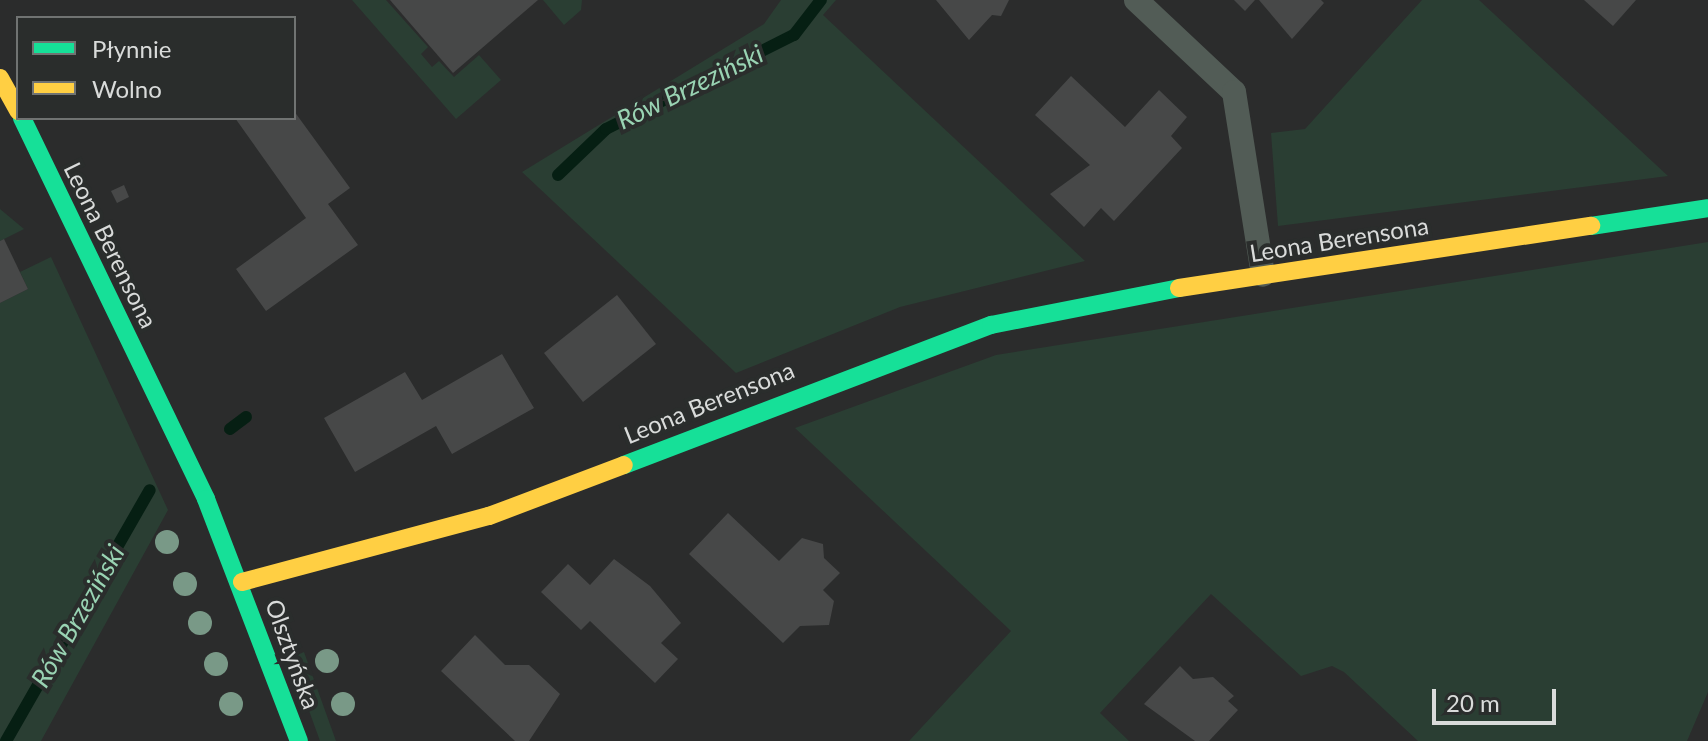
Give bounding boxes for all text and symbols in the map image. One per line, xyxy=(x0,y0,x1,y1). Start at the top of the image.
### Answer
legend xyxy=(16,16,296,120)
text: Płynnie xyxy=(92,34,171,63)
water label: Rów Brzeziński xyxy=(611,38,769,136)
text: Wolno xyxy=(92,74,162,103)
street label: Leona Berensona xyxy=(58,157,164,333)
street label: Leona Berensona xyxy=(1247,211,1431,267)
street label: Leona Berensona xyxy=(620,355,798,449)
water label: Rów Brzeziński xyxy=(25,539,131,693)
street label: Olsztyńska xyxy=(260,595,326,713)
scale bar xyxy=(1436,673,1560,723)
text: 20 m xyxy=(1446,688,1500,717)

